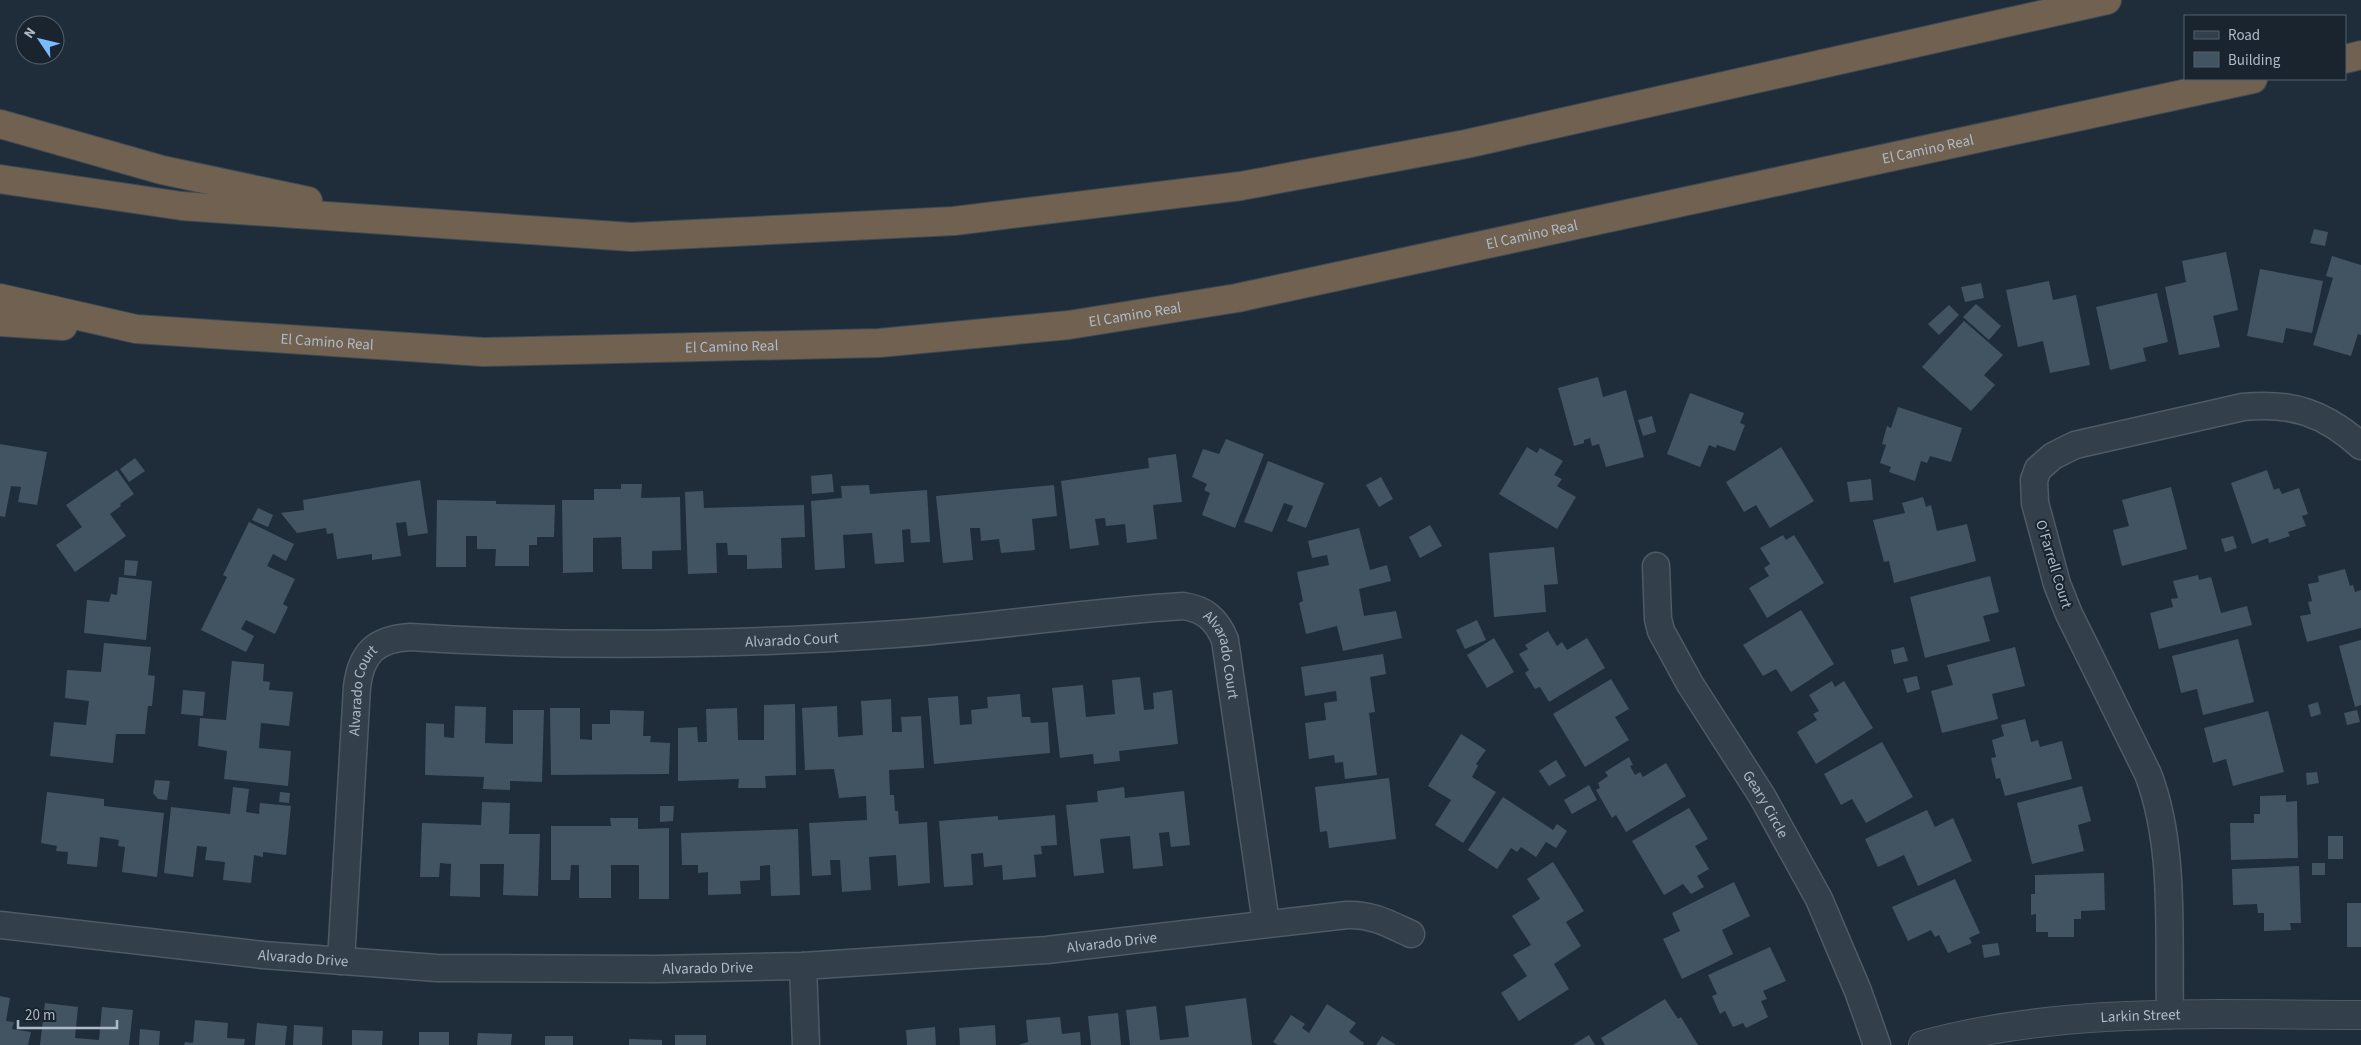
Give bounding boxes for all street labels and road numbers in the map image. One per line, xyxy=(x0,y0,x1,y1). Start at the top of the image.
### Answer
street label: El Camino Real xyxy=(1880,129,1976,170)
street label: El Camino Real xyxy=(1484,215,1580,255)
street label: El Camino Real xyxy=(1087,297,1183,333)
street label: El Camino Real xyxy=(280,329,375,356)
street label: El Camino Real xyxy=(685,335,779,358)
street label: O'Farrell Court xyxy=(2030,517,2077,611)
street label: Alvarado Court xyxy=(1198,606,1243,701)
street label: Alvarado Court xyxy=(745,628,839,653)
street label: Alvarado Court xyxy=(344,640,382,737)
street label: Geary Circle xyxy=(1737,767,1793,842)
street label: Alvarado Drive xyxy=(1066,927,1158,959)
street label: Alvarado Drive xyxy=(257,944,349,972)
street label: Alvarado Drive xyxy=(662,957,753,980)
street label: Larkin Street xyxy=(2100,1004,2181,1028)

